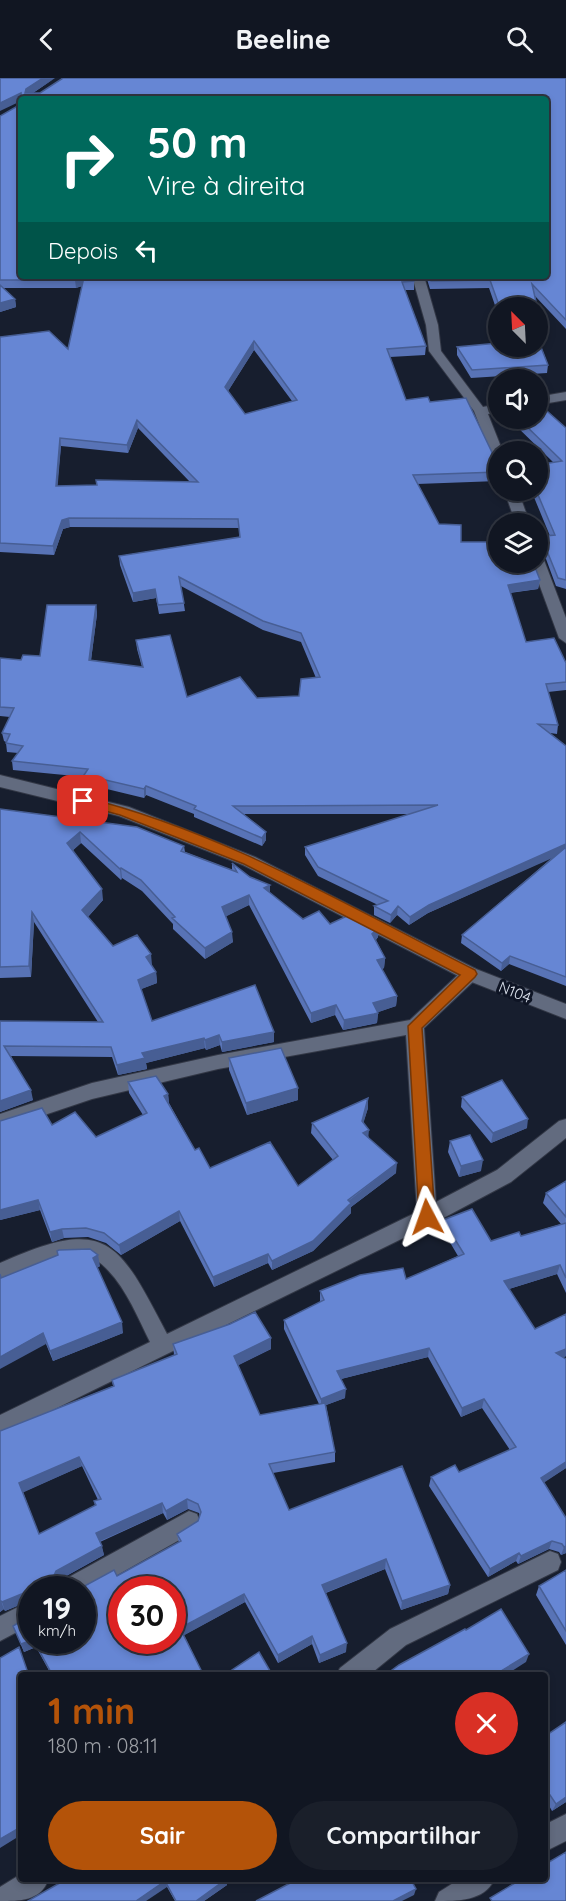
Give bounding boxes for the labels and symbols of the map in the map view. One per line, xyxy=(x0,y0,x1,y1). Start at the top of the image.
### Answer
north arrow xyxy=(488,297,548,357)
pin xyxy=(57,775,108,826)
street label: N104 xyxy=(496,977,534,1007)
position arrow xyxy=(395,1185,459,1249)
speed limit sign: 30 xyxy=(108,1576,186,1654)

